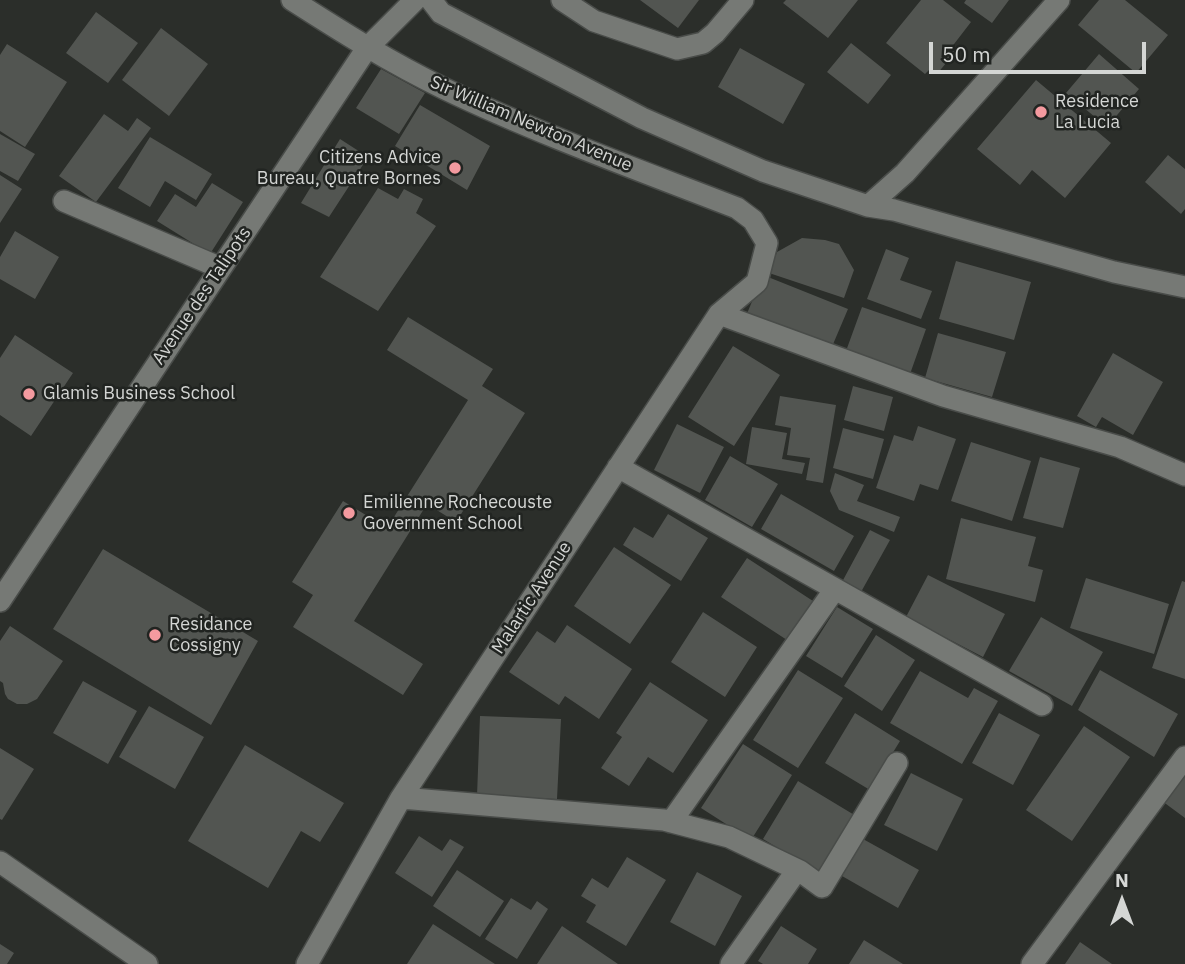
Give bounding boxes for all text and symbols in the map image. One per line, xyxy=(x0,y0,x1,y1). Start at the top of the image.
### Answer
scale bar xyxy=(933,28,1150,72)
text: 50 m xyxy=(942,40,991,68)
street label: Sir William Newton Avenue xyxy=(427,72,635,176)
place label: Residence La Lucia xyxy=(1055,91,1139,134)
marker: Residence La Lucia xyxy=(1033,104,1049,120)
place label: Citizens Advice Bureau, Quatre Bornes xyxy=(257,147,441,190)
marker: Citizens Advice Bureau, Quatre Bornes xyxy=(447,160,463,176)
street label: Avenue des Talipots xyxy=(148,223,256,369)
place label: Glamis Business School xyxy=(43,383,235,405)
marker: Glamis Business School xyxy=(21,386,37,402)
place label: Emilienne Rochecouste Government School xyxy=(363,492,552,534)
marker: Emilienne Rochecouste Government School xyxy=(341,505,357,521)
street label: Malartic Avenue xyxy=(488,538,576,658)
place label: Residance Cossigny xyxy=(169,614,253,656)
marker: Residance Cossigny xyxy=(147,627,163,643)
north arrow xyxy=(1087,866,1157,936)
text: N xyxy=(1115,868,1129,892)

